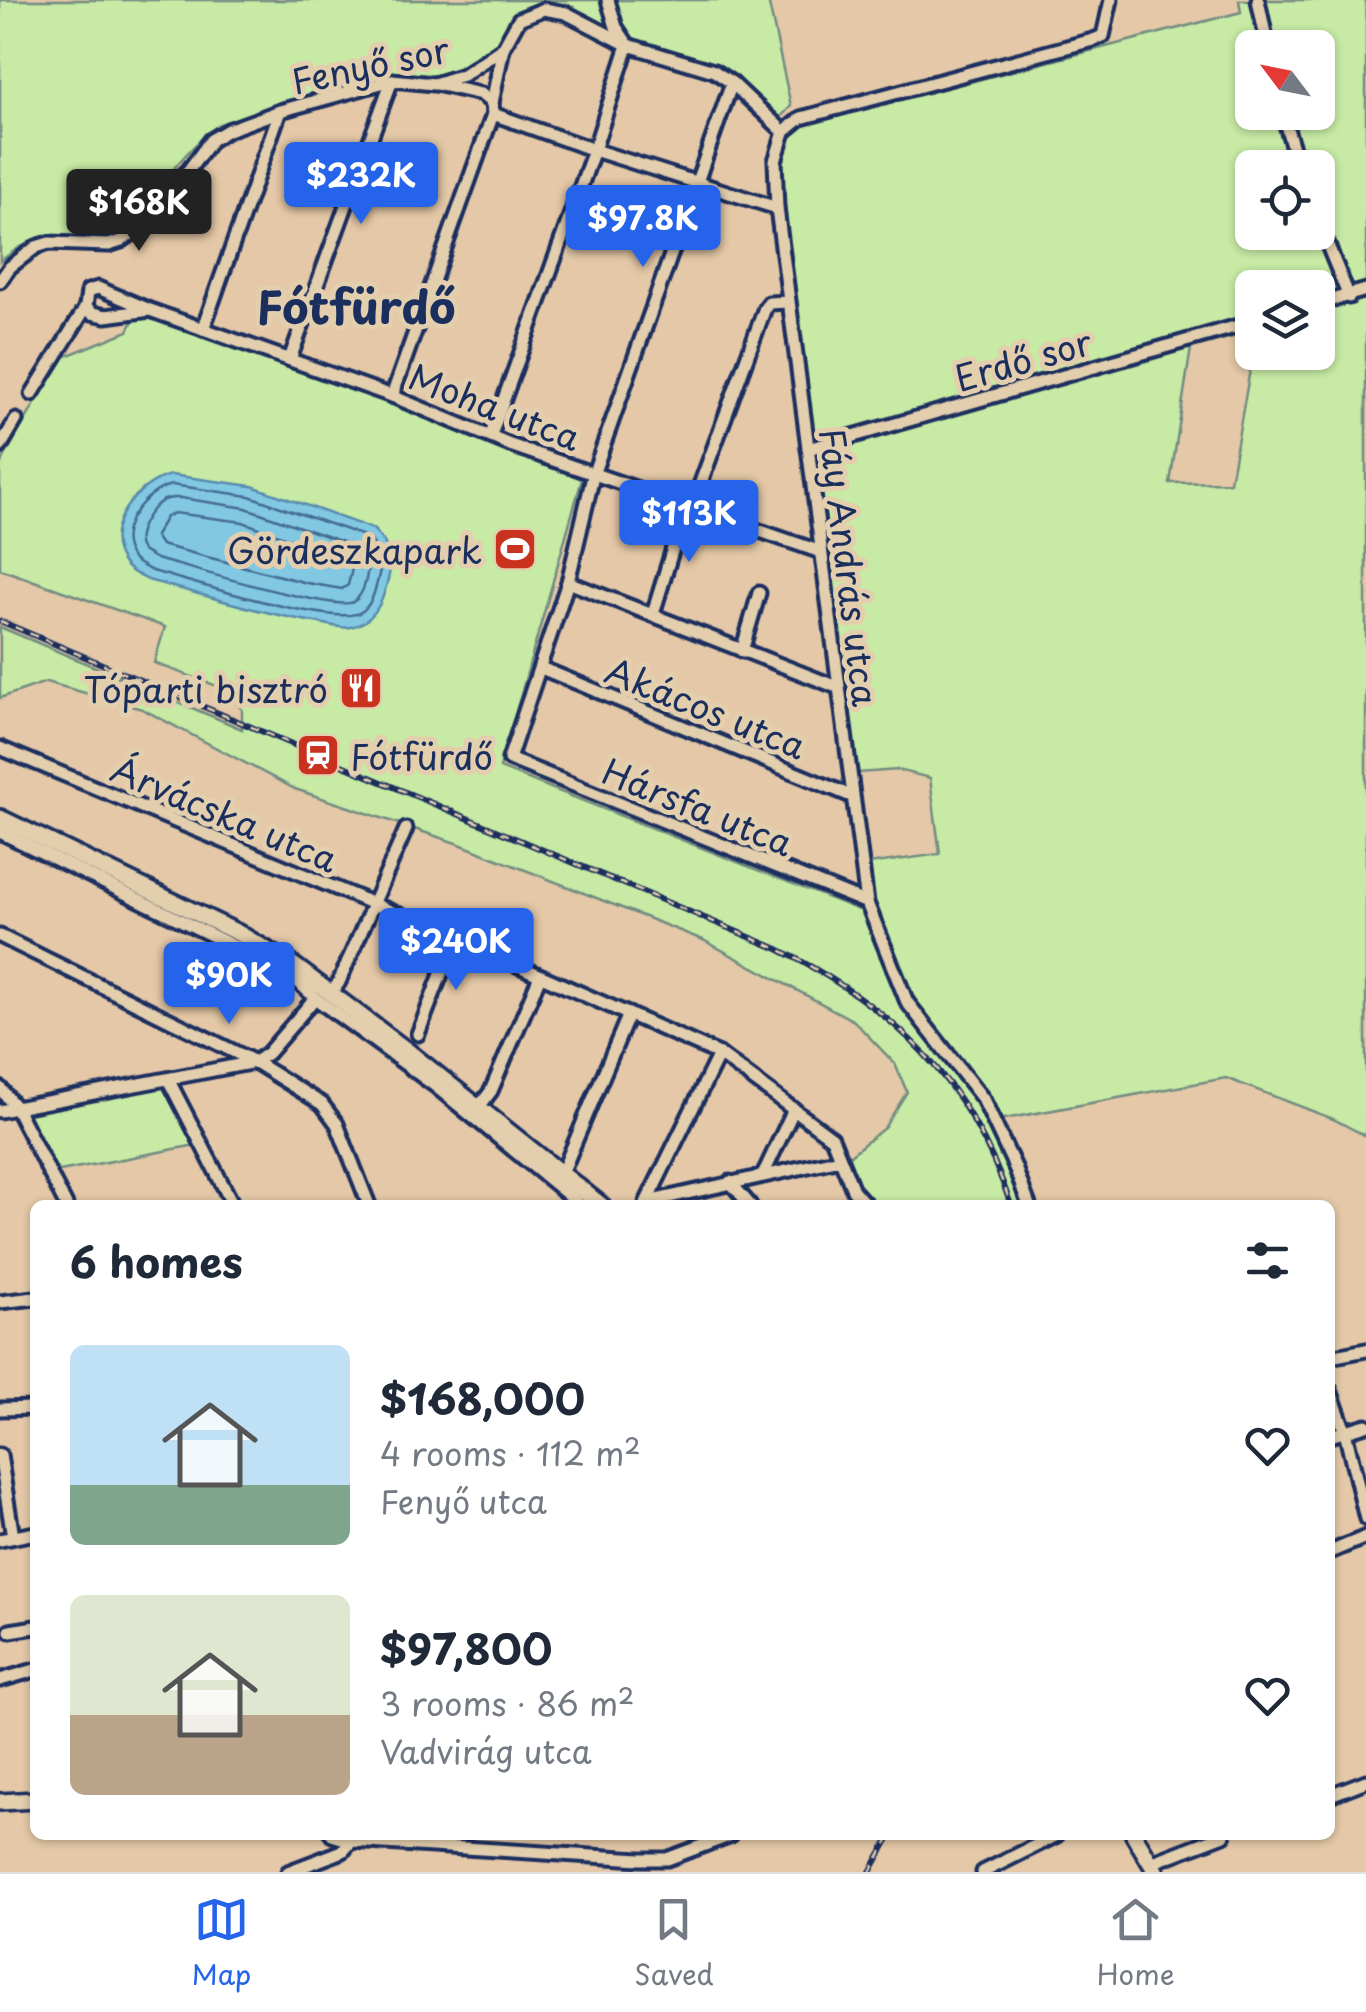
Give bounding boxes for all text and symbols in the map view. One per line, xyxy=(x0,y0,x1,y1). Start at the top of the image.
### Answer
street label: Fenyő sor xyxy=(286,21,455,107)
north arrow xyxy=(1235,30,1335,130)
map controls xyxy=(1235,30,1335,370)
pin: $232K xyxy=(291,142,431,227)
text: $232K xyxy=(306,150,416,198)
button: locate xyxy=(1235,150,1335,250)
pin: $168K xyxy=(69,169,209,254)
text: $168K xyxy=(88,177,190,225)
pin: $97.8K xyxy=(562,185,724,270)
text: $97.8K xyxy=(588,193,698,241)
button: layers xyxy=(1235,270,1335,370)
district label: Fótfürdő xyxy=(257,271,456,339)
street label: Erdő sor xyxy=(948,314,1098,404)
street label: Moha utca xyxy=(402,349,589,463)
street label: Fáy András utca xyxy=(807,425,893,709)
pin: $113K xyxy=(619,480,759,565)
text: $113K xyxy=(641,488,737,536)
place label: Gördeszkapark xyxy=(227,523,482,576)
sports icon: Gördeszkapark xyxy=(492,526,538,572)
street label: Akácos utca xyxy=(598,643,814,771)
place label: Tóparti bisztró xyxy=(84,662,328,715)
restaurant icon: Tóparti bisztró xyxy=(338,665,384,711)
place label: Fótfürdő xyxy=(350,729,493,782)
station icon: Fótfürdő xyxy=(295,732,341,778)
street label: Árvácska utca xyxy=(103,741,347,885)
street label: Hársfa utca xyxy=(595,744,801,868)
pin: $240K xyxy=(386,908,526,993)
text: $240K xyxy=(401,916,511,964)
pin: $90K xyxy=(170,942,288,1027)
text: $90K xyxy=(186,950,272,998)
text: 6 homes xyxy=(70,1229,243,1292)
icon: filters xyxy=(1240,1233,1295,1288)
text: $168,000 xyxy=(380,1366,585,1429)
icon: home xyxy=(150,1385,270,1505)
icon: heart xyxy=(1240,1418,1295,1473)
text: 4 rooms · 112 m² xyxy=(380,1429,641,1477)
text: Fenyő utca xyxy=(380,1477,547,1525)
text: $97,800 xyxy=(380,1616,553,1679)
icon: home xyxy=(150,1635,270,1755)
icon: heart xyxy=(1240,1668,1295,1723)
text: 3 rooms · 86 m² xyxy=(380,1679,635,1727)
text: Vadvirág utca xyxy=(380,1727,592,1775)
tab: Map xyxy=(191,1892,251,1995)
tab: Saved xyxy=(634,1892,714,1995)
tab: Home xyxy=(1097,1892,1175,1995)

